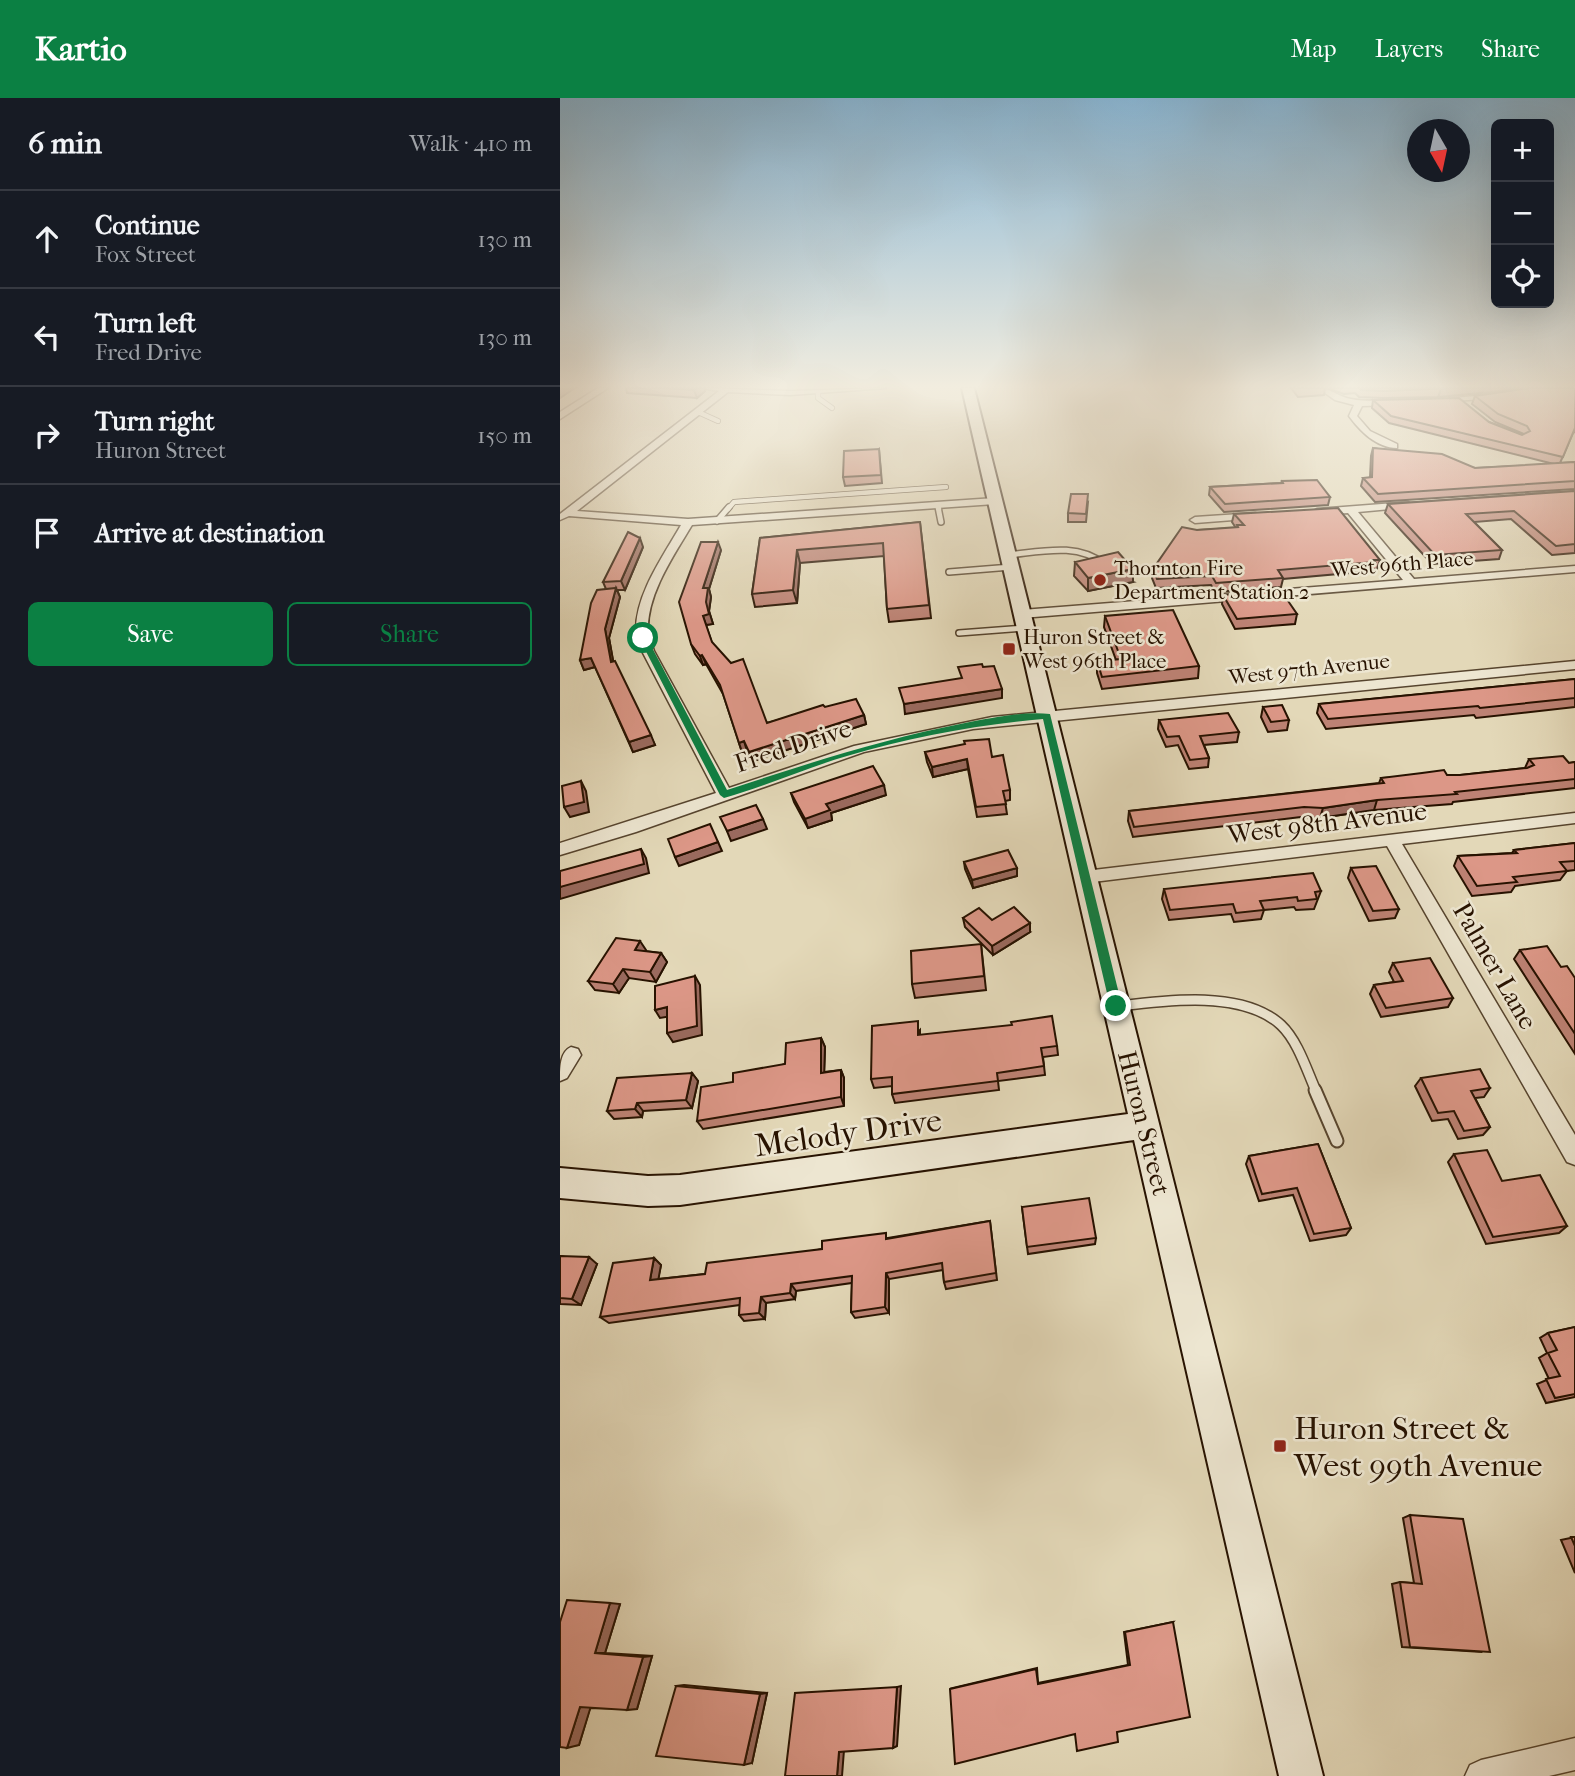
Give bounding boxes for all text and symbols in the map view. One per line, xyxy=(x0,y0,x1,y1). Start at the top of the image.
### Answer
text: Kartio xyxy=(35,30,127,69)
text: Map xyxy=(1291,35,1337,63)
text: Layers xyxy=(1375,35,1443,63)
text: Share xyxy=(1481,35,1540,63)
north arrow xyxy=(1407,119,1470,182)
map controls xyxy=(1491,119,1554,308)
button: + xyxy=(1491,119,1554,182)
text: 6 min xyxy=(28,126,102,161)
text: Walk · 410 m xyxy=(409,130,532,157)
button: − xyxy=(1491,182,1554,245)
text: Continue xyxy=(95,210,200,241)
icon: ahead xyxy=(28,220,66,258)
text: 130 m xyxy=(478,226,532,253)
text: Fox Street xyxy=(95,241,196,268)
button: locate xyxy=(1491,245,1554,308)
text: Turn left xyxy=(95,308,196,339)
icon: left xyxy=(28,318,66,356)
text: 130 m xyxy=(478,324,532,351)
text: Fred Drive xyxy=(95,339,202,366)
text: Turn right xyxy=(95,406,215,437)
icon: right xyxy=(28,416,66,454)
text: 150 m xyxy=(477,422,532,449)
text: Huron Street xyxy=(95,437,226,464)
icon: arrive xyxy=(28,514,66,552)
text: Arrive at destination xyxy=(95,518,325,549)
street label: West 96th Place xyxy=(1329,546,1474,582)
place label: Thornton Fire Department Station 2 xyxy=(1114,556,1310,604)
marker: Thornton Fire Department Station 2 xyxy=(1092,572,1108,588)
button: Save xyxy=(28,602,273,666)
button: Share xyxy=(287,602,532,666)
route start xyxy=(627,622,658,653)
place label: Huron Street & West 96th Place xyxy=(1022,625,1166,673)
marker: Huron Street & West 96th Place xyxy=(1001,641,1017,657)
street label: West 97th Avenue xyxy=(1226,649,1391,690)
street label: Fred Drive xyxy=(731,713,855,779)
street label: West 98th Avenue xyxy=(1224,795,1429,851)
street label: Palmer Lane xyxy=(1446,897,1544,1035)
route end xyxy=(1100,990,1131,1021)
street label: Huron Street xyxy=(1111,1047,1177,1199)
street label: Melody Drive xyxy=(752,1102,944,1164)
place label: Huron Street & West 99th Avenue xyxy=(1293,1410,1542,1484)
marker: Huron Street & West 99th Avenue xyxy=(1272,1438,1288,1454)

